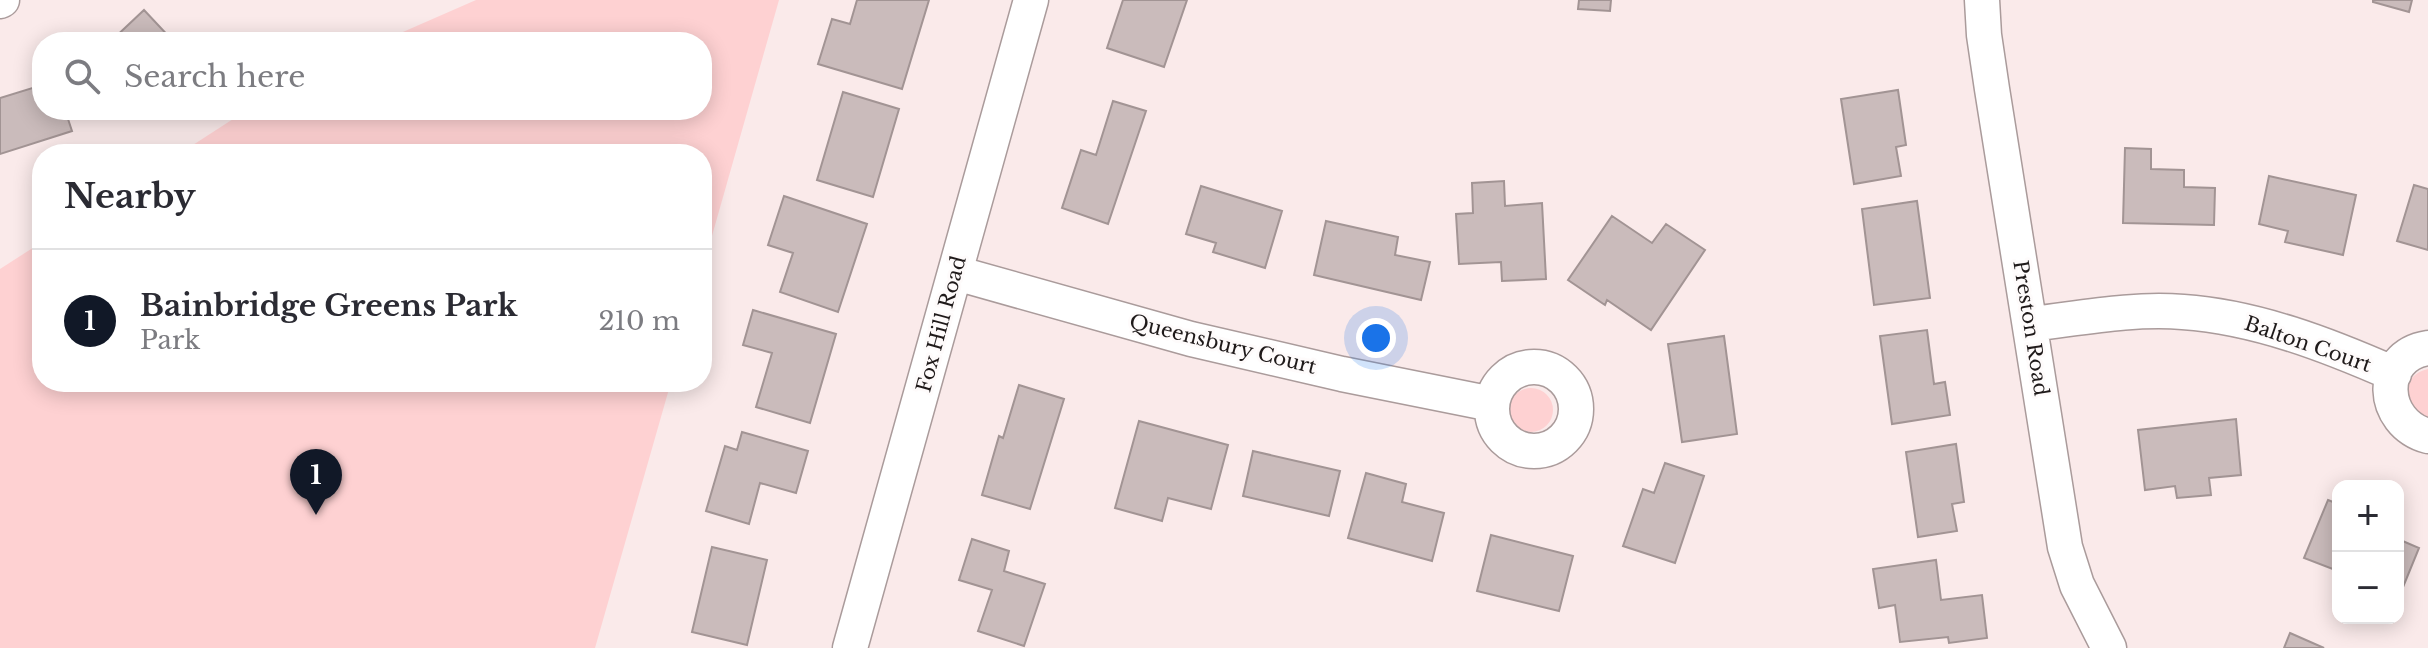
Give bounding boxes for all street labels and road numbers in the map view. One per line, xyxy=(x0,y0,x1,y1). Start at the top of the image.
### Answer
street label: Fox Hill Road xyxy=(911,253,971,395)
street label: Preston Road xyxy=(2008,258,2054,398)
street label: Queensbury Court xyxy=(1127,309,1319,379)
street label: Balton Court xyxy=(2241,311,2375,377)

